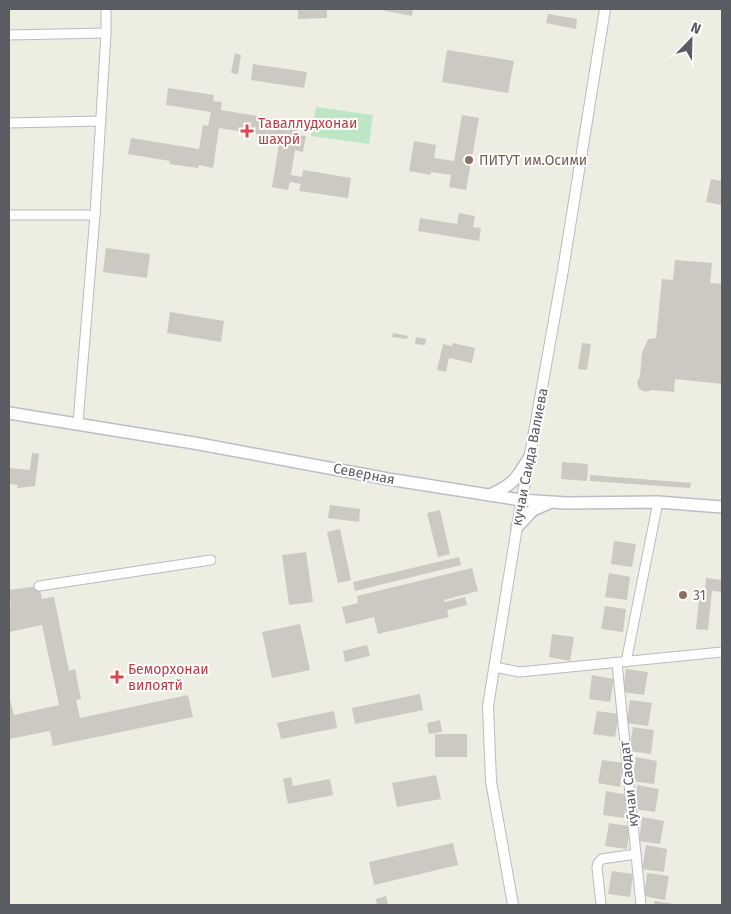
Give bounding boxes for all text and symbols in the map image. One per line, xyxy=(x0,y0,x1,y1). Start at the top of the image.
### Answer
north arrow xyxy=(666,15,716,65)
text: N xyxy=(688,19,703,38)
place label: Таваллудхонаи шахрй xyxy=(258,115,357,148)
marker: Таваллудхонаи шахрй xyxy=(240,124,254,138)
place label: ПИТУТ им.Осими xyxy=(479,152,587,169)
marker: ПИТУТ им.Осими xyxy=(463,154,475,166)
street label: кучаи Саида Валиева xyxy=(508,387,552,527)
street label: Северная xyxy=(332,460,396,488)
place label: 31 xyxy=(693,587,706,604)
marker: 31 xyxy=(677,589,689,601)
place label: Беморхонаи вилоятй xyxy=(128,661,209,694)
marker: Беморхонаи вилоятй xyxy=(110,670,124,684)
street label: кӯчаи Саодат xyxy=(616,739,642,828)

